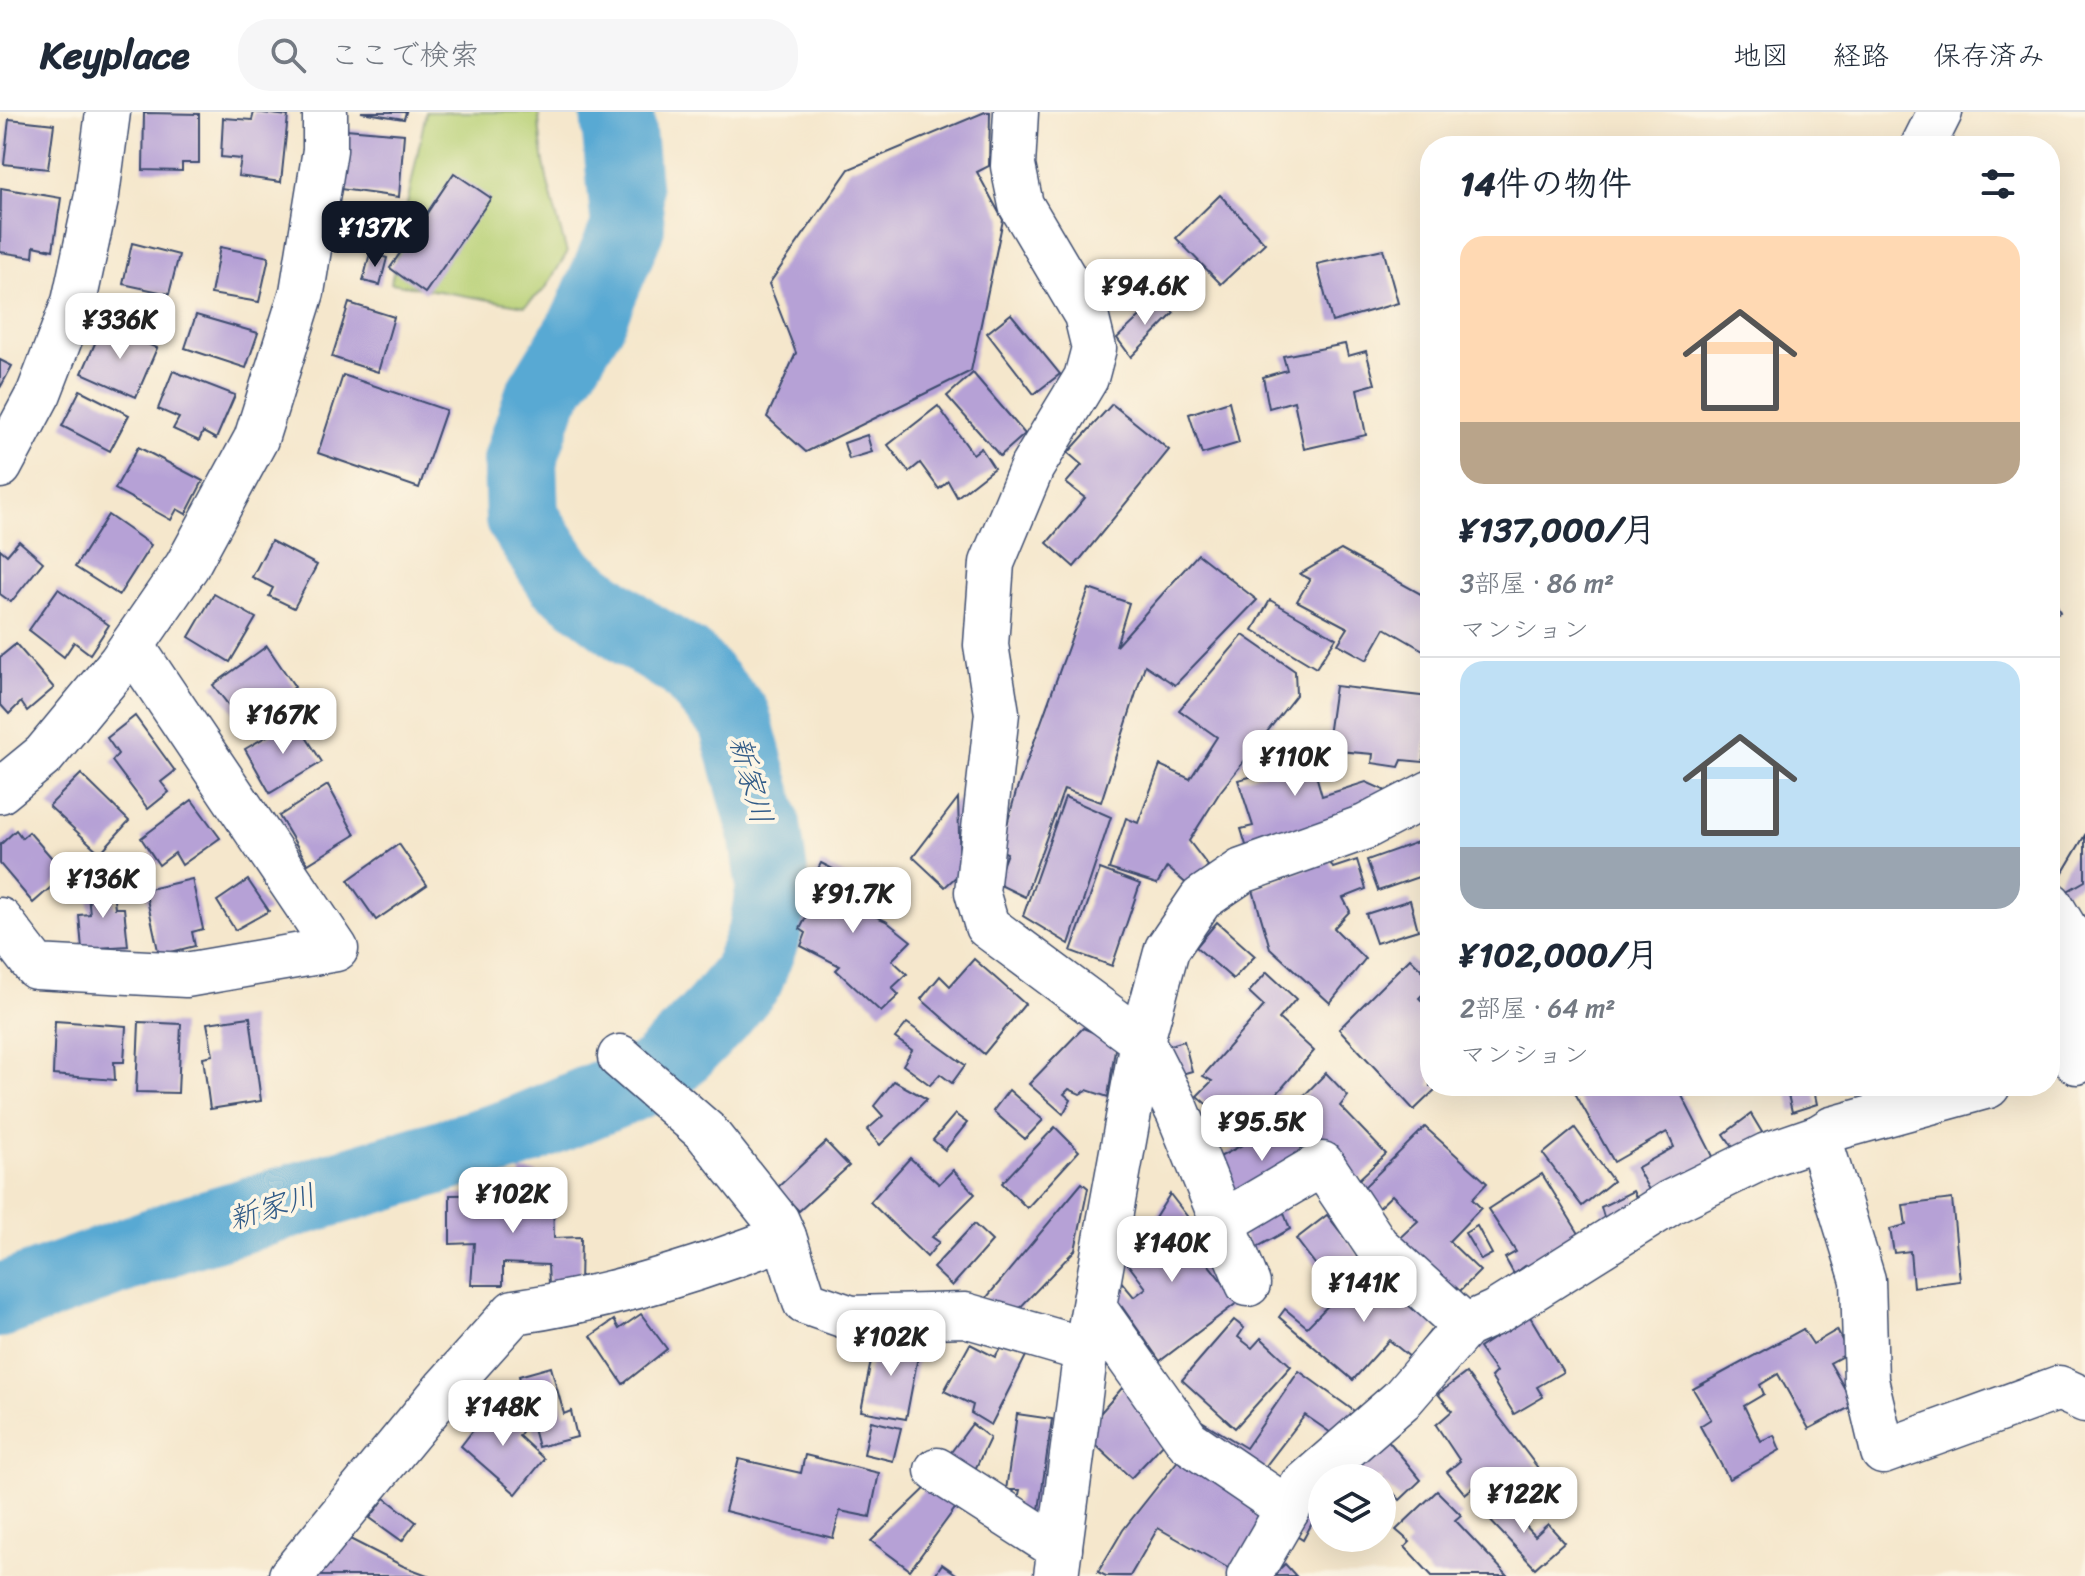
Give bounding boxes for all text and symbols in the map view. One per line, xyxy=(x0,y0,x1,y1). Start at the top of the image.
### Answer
search box xyxy=(238,19,798,91)
text: Keyplace xyxy=(40,22,190,89)
text: ここで検索 xyxy=(330,28,480,82)
text: 地図 xyxy=(1733,31,1789,80)
text: 経路 xyxy=(1833,31,1889,80)
text: 保存済み xyxy=(1933,31,2045,80)
icon: search xyxy=(266,33,310,77)
text: 14件の物件 xyxy=(1460,154,1632,214)
icon: filters xyxy=(1976,162,2020,206)
pin: ¥137K xyxy=(319,201,431,269)
text: ¥137K xyxy=(340,204,410,250)
pin: ¥94.6K xyxy=(1080,259,1210,327)
text: ¥94.6K xyxy=(1102,262,1188,308)
icon: home xyxy=(1668,288,1812,432)
pin: ¥336K xyxy=(64,293,176,361)
text: ¥336K xyxy=(83,296,157,342)
text: ¥137,000/月 xyxy=(1460,500,1656,560)
text: 3部屋 · 86 m² xyxy=(1460,560,1614,606)
text: マンション xyxy=(1460,606,1589,652)
pin: ¥167K xyxy=(227,688,339,756)
text: ¥167K xyxy=(247,691,319,737)
icon: home xyxy=(1668,713,1812,857)
water label: 新家川 xyxy=(713,730,789,830)
pin: ¥110K xyxy=(1239,730,1351,798)
text: ¥110K xyxy=(1261,733,1329,779)
pin: ¥136K xyxy=(47,852,159,920)
text: ¥136K xyxy=(68,855,138,901)
pin: ¥91.7K xyxy=(788,867,918,935)
text: ¥91.7K xyxy=(813,870,893,916)
text: ¥102,000/月 xyxy=(1460,925,1659,985)
text: 2部屋 · 64 m² xyxy=(1460,985,1615,1031)
text: マンション xyxy=(1460,1031,1589,1077)
pin: ¥95.5K xyxy=(1197,1095,1327,1163)
text: ¥95.5K xyxy=(1219,1098,1305,1144)
pin: ¥102K xyxy=(457,1167,569,1235)
water label: 新家川 xyxy=(221,1168,323,1246)
text: ¥102K xyxy=(477,1170,549,1216)
pin: ¥140K xyxy=(1116,1216,1228,1284)
text: ¥140K xyxy=(1135,1219,1209,1265)
pin: ¥141K xyxy=(1308,1256,1420,1324)
text: ¥141K xyxy=(1330,1259,1398,1305)
pin: ¥102K xyxy=(835,1310,947,1378)
text: ¥102K xyxy=(855,1313,927,1359)
pin: ¥148K xyxy=(447,1380,559,1448)
text: ¥148K xyxy=(466,1383,540,1429)
map controls xyxy=(1308,1464,1396,1552)
button: layers xyxy=(1308,1464,1396,1552)
pin: ¥122K xyxy=(1468,1467,1580,1535)
text: ¥122K xyxy=(1488,1470,1560,1516)

